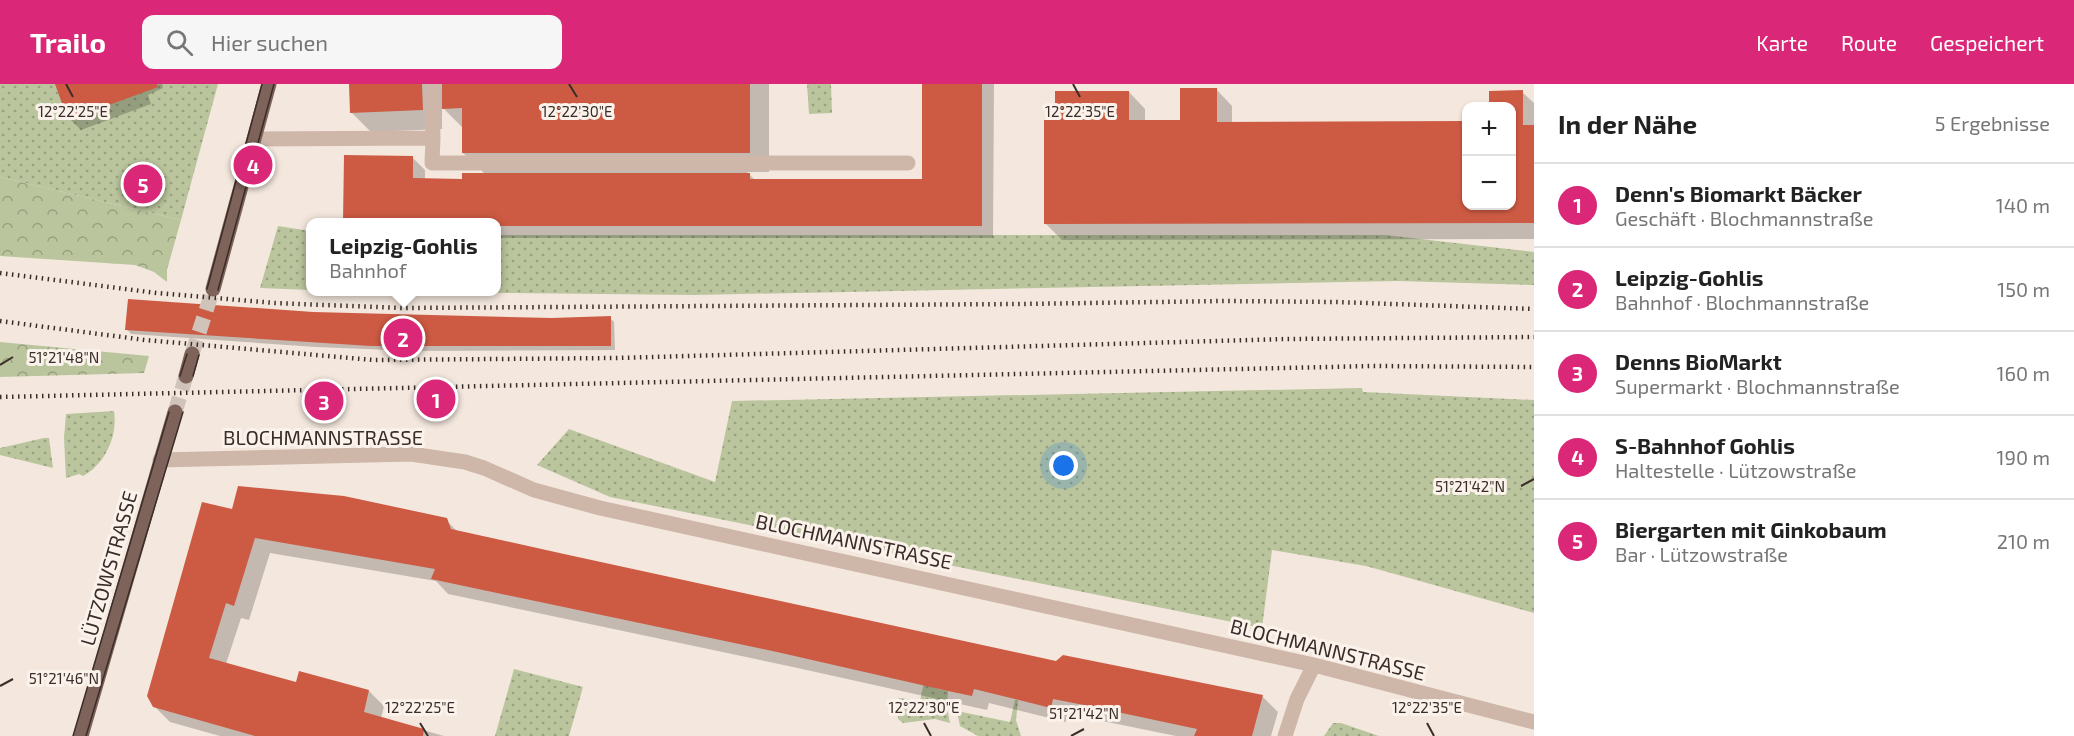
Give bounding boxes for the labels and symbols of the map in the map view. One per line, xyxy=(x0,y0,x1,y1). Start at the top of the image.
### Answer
text: 12°22'25"E xyxy=(38,102,108,120)
text: 12°22'30"E xyxy=(542,102,612,120)
text: 12°22'35"E xyxy=(1045,102,1115,120)
pin: 4 xyxy=(234,142,272,188)
pin: 5 xyxy=(124,162,162,206)
pin: 2 xyxy=(384,316,422,360)
text: 51°21'48"N xyxy=(29,348,99,366)
pin: 1 xyxy=(416,376,456,422)
pin: 3 xyxy=(304,378,344,424)
street label: BLOCHMANNSTRASSE xyxy=(223,425,423,449)
your location xyxy=(1049,451,1078,480)
text: 51°21'42"N xyxy=(1435,477,1505,495)
street label: LÜTZOWSTRASSE xyxy=(74,488,142,648)
street label: BLOCHMANNSTRASSE xyxy=(754,508,954,574)
street label: BLOCHMANNSTRASSE xyxy=(1228,613,1428,685)
text: 51°21'46"N xyxy=(29,669,99,687)
text: 12°22'25"E xyxy=(385,698,455,716)
text: 12°22'30"E xyxy=(889,698,959,716)
text: 12°22'35"E xyxy=(1392,698,1462,716)
text: 51°21'42"N xyxy=(1049,704,1119,722)

